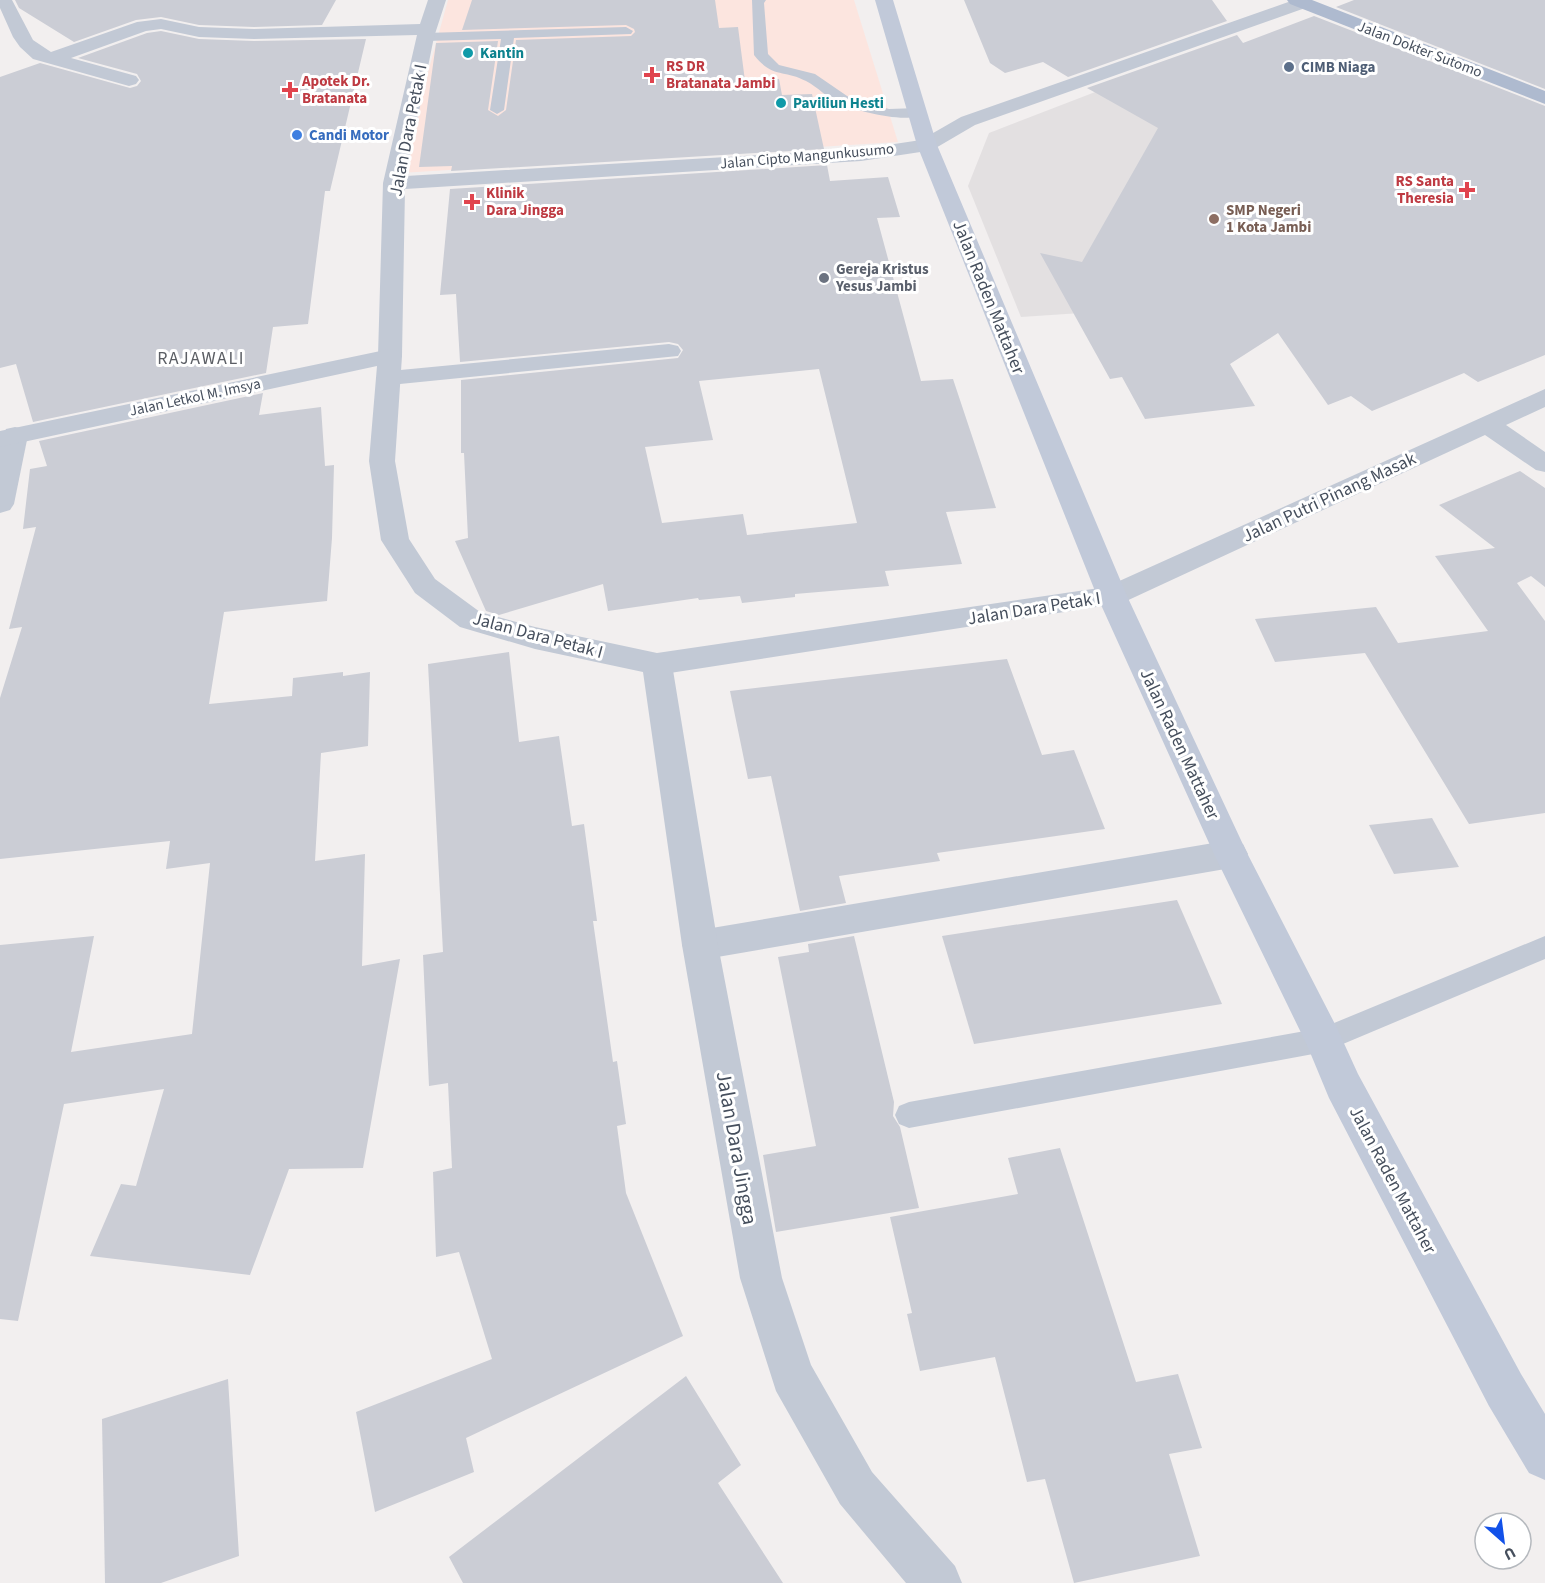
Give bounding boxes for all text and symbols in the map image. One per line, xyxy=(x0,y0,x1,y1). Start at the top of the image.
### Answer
street label: Jalan Dokter Sutomo xyxy=(1354,16,1485,83)
place label: Kantin xyxy=(480,43,524,64)
marker: Kantin xyxy=(461,46,475,60)
place label: RS DR Bratanata Jambi xyxy=(666,56,775,94)
place label: CIMB Niaga xyxy=(1301,57,1375,78)
marker: CIMB Niaga xyxy=(1282,60,1296,74)
street label: Jalan Dara Petak I xyxy=(383,62,434,198)
marker: RS DR Bratanata Jambi xyxy=(643,66,661,84)
place label: Apotek Dr. Bratanata xyxy=(301,71,370,109)
marker: Apotek Dr. Bratanata xyxy=(283,83,297,97)
place label: Paviliun Hesti xyxy=(793,93,884,114)
marker: Paviliun Hesti xyxy=(774,96,788,110)
place label: Candi Motor xyxy=(309,125,389,146)
marker: Candi Motor xyxy=(290,128,304,142)
street label: Jalan Cipto Mangunkusumo xyxy=(719,138,895,175)
place label: RS Santa Theresia xyxy=(1396,171,1454,209)
marker: RS Santa Theresia xyxy=(1458,181,1476,199)
place label: Klinik Dara Jingga xyxy=(486,183,564,221)
marker: Klinik Dara Jingga xyxy=(463,193,481,211)
place label: SMP Negeri 1 Kota Jambi xyxy=(1226,200,1311,238)
marker: SMP Negeri 1 Kota Jambi xyxy=(1207,212,1221,226)
street label: Jalan Raden Mattaher xyxy=(946,217,1031,378)
place label: Gereja Kristus Yesus Jambi xyxy=(835,259,929,297)
marker: Gereja Kristus Yesus Jambi xyxy=(817,271,831,285)
district label: RAJAWALI xyxy=(157,346,245,371)
street label: Jalan Letkol M. Imsya xyxy=(128,373,263,422)
street label: Jalan Putri Pinang Masak xyxy=(1238,446,1420,549)
street label: Jalan Dara Petak I xyxy=(966,586,1102,631)
street label: Jalan Dara Petak I xyxy=(470,606,606,665)
street label: Jalan Raden Mattaher xyxy=(1134,665,1226,824)
street label: Jalan Dara Jingga xyxy=(709,1069,765,1227)
street label: Jalan Raden Mattaher xyxy=(1343,1102,1442,1259)
north arrow xyxy=(1473,1511,1533,1571)
text: U xyxy=(1500,1541,1519,1566)

